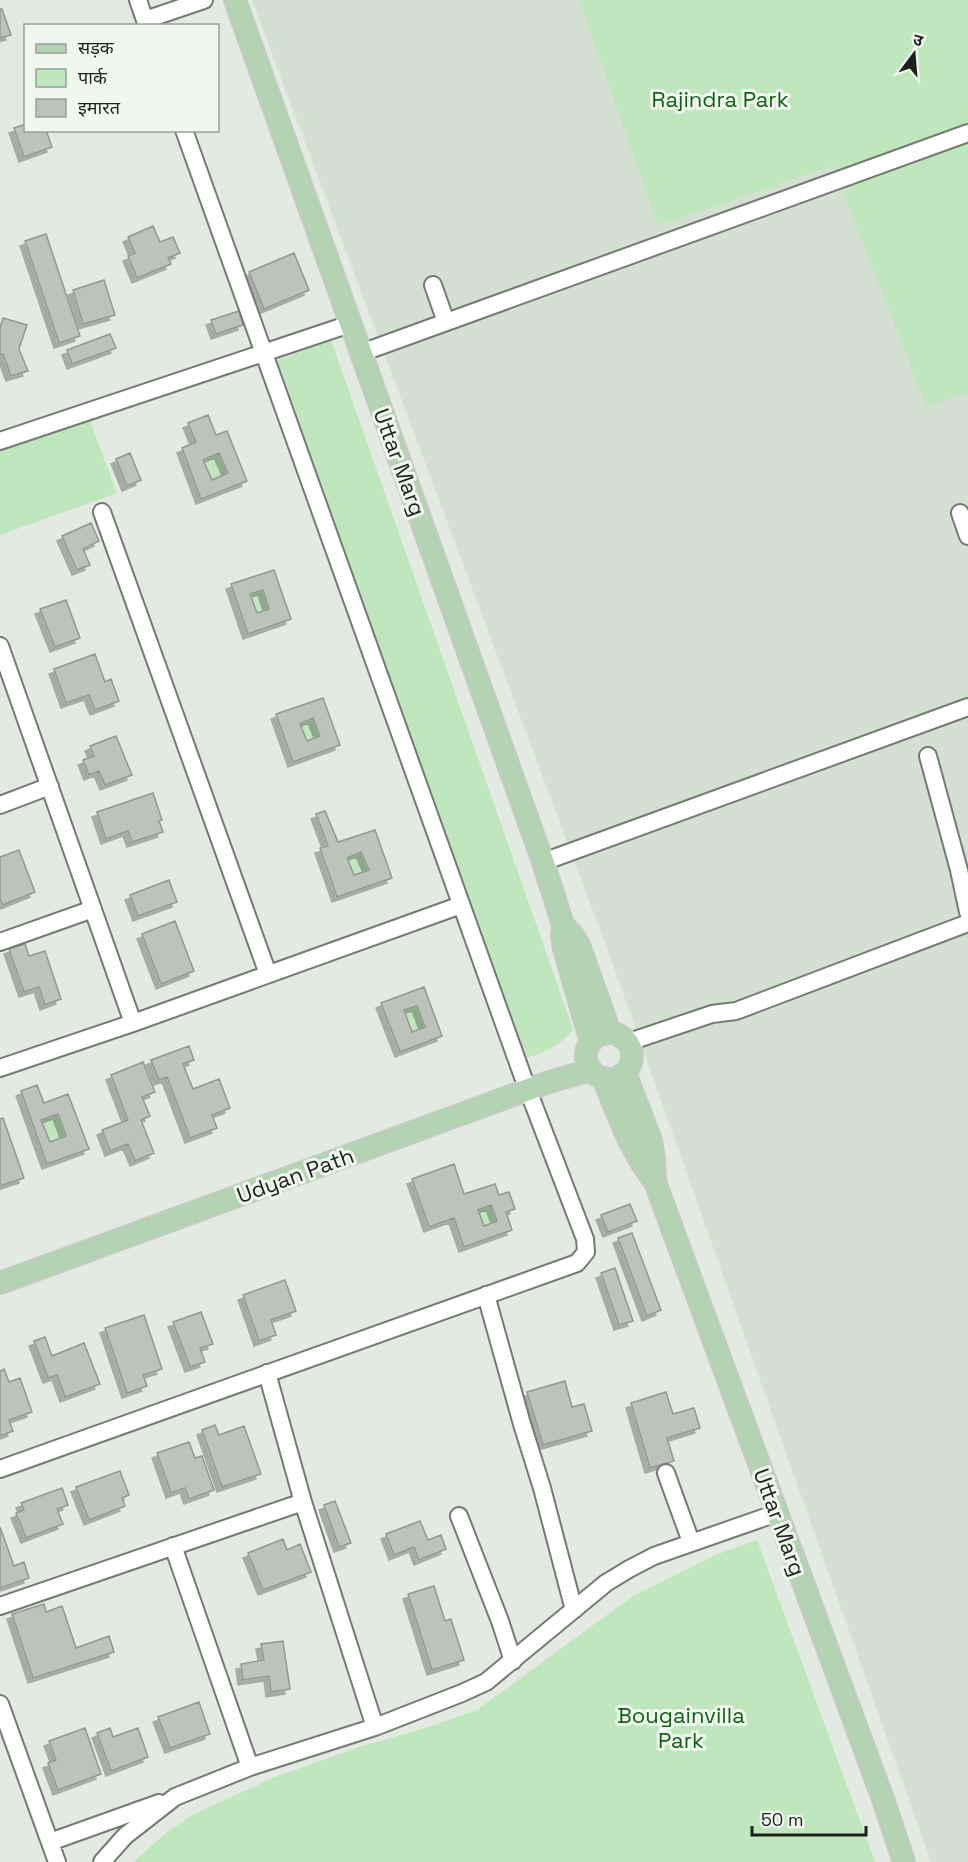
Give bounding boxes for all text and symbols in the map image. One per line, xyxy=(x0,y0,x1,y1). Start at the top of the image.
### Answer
legend xyxy=(24,24,219,132)
north arrow xyxy=(884,24,944,84)
text: उ xyxy=(911,29,926,52)
text: सड़क xyxy=(78,36,115,59)
text: पार्क xyxy=(78,66,108,89)
park label: Rajindra Park xyxy=(652,85,789,113)
text: इमारत xyxy=(78,96,121,119)
street label: Uttar Marg xyxy=(368,405,432,519)
street label: Udyan Path xyxy=(233,1141,357,1209)
street label: Uttar Marg xyxy=(748,1465,812,1579)
park label: Bougainvilla Park xyxy=(617,1701,745,1754)
scale bar xyxy=(752,1799,866,1837)
text: 50 m xyxy=(761,1808,803,1831)

